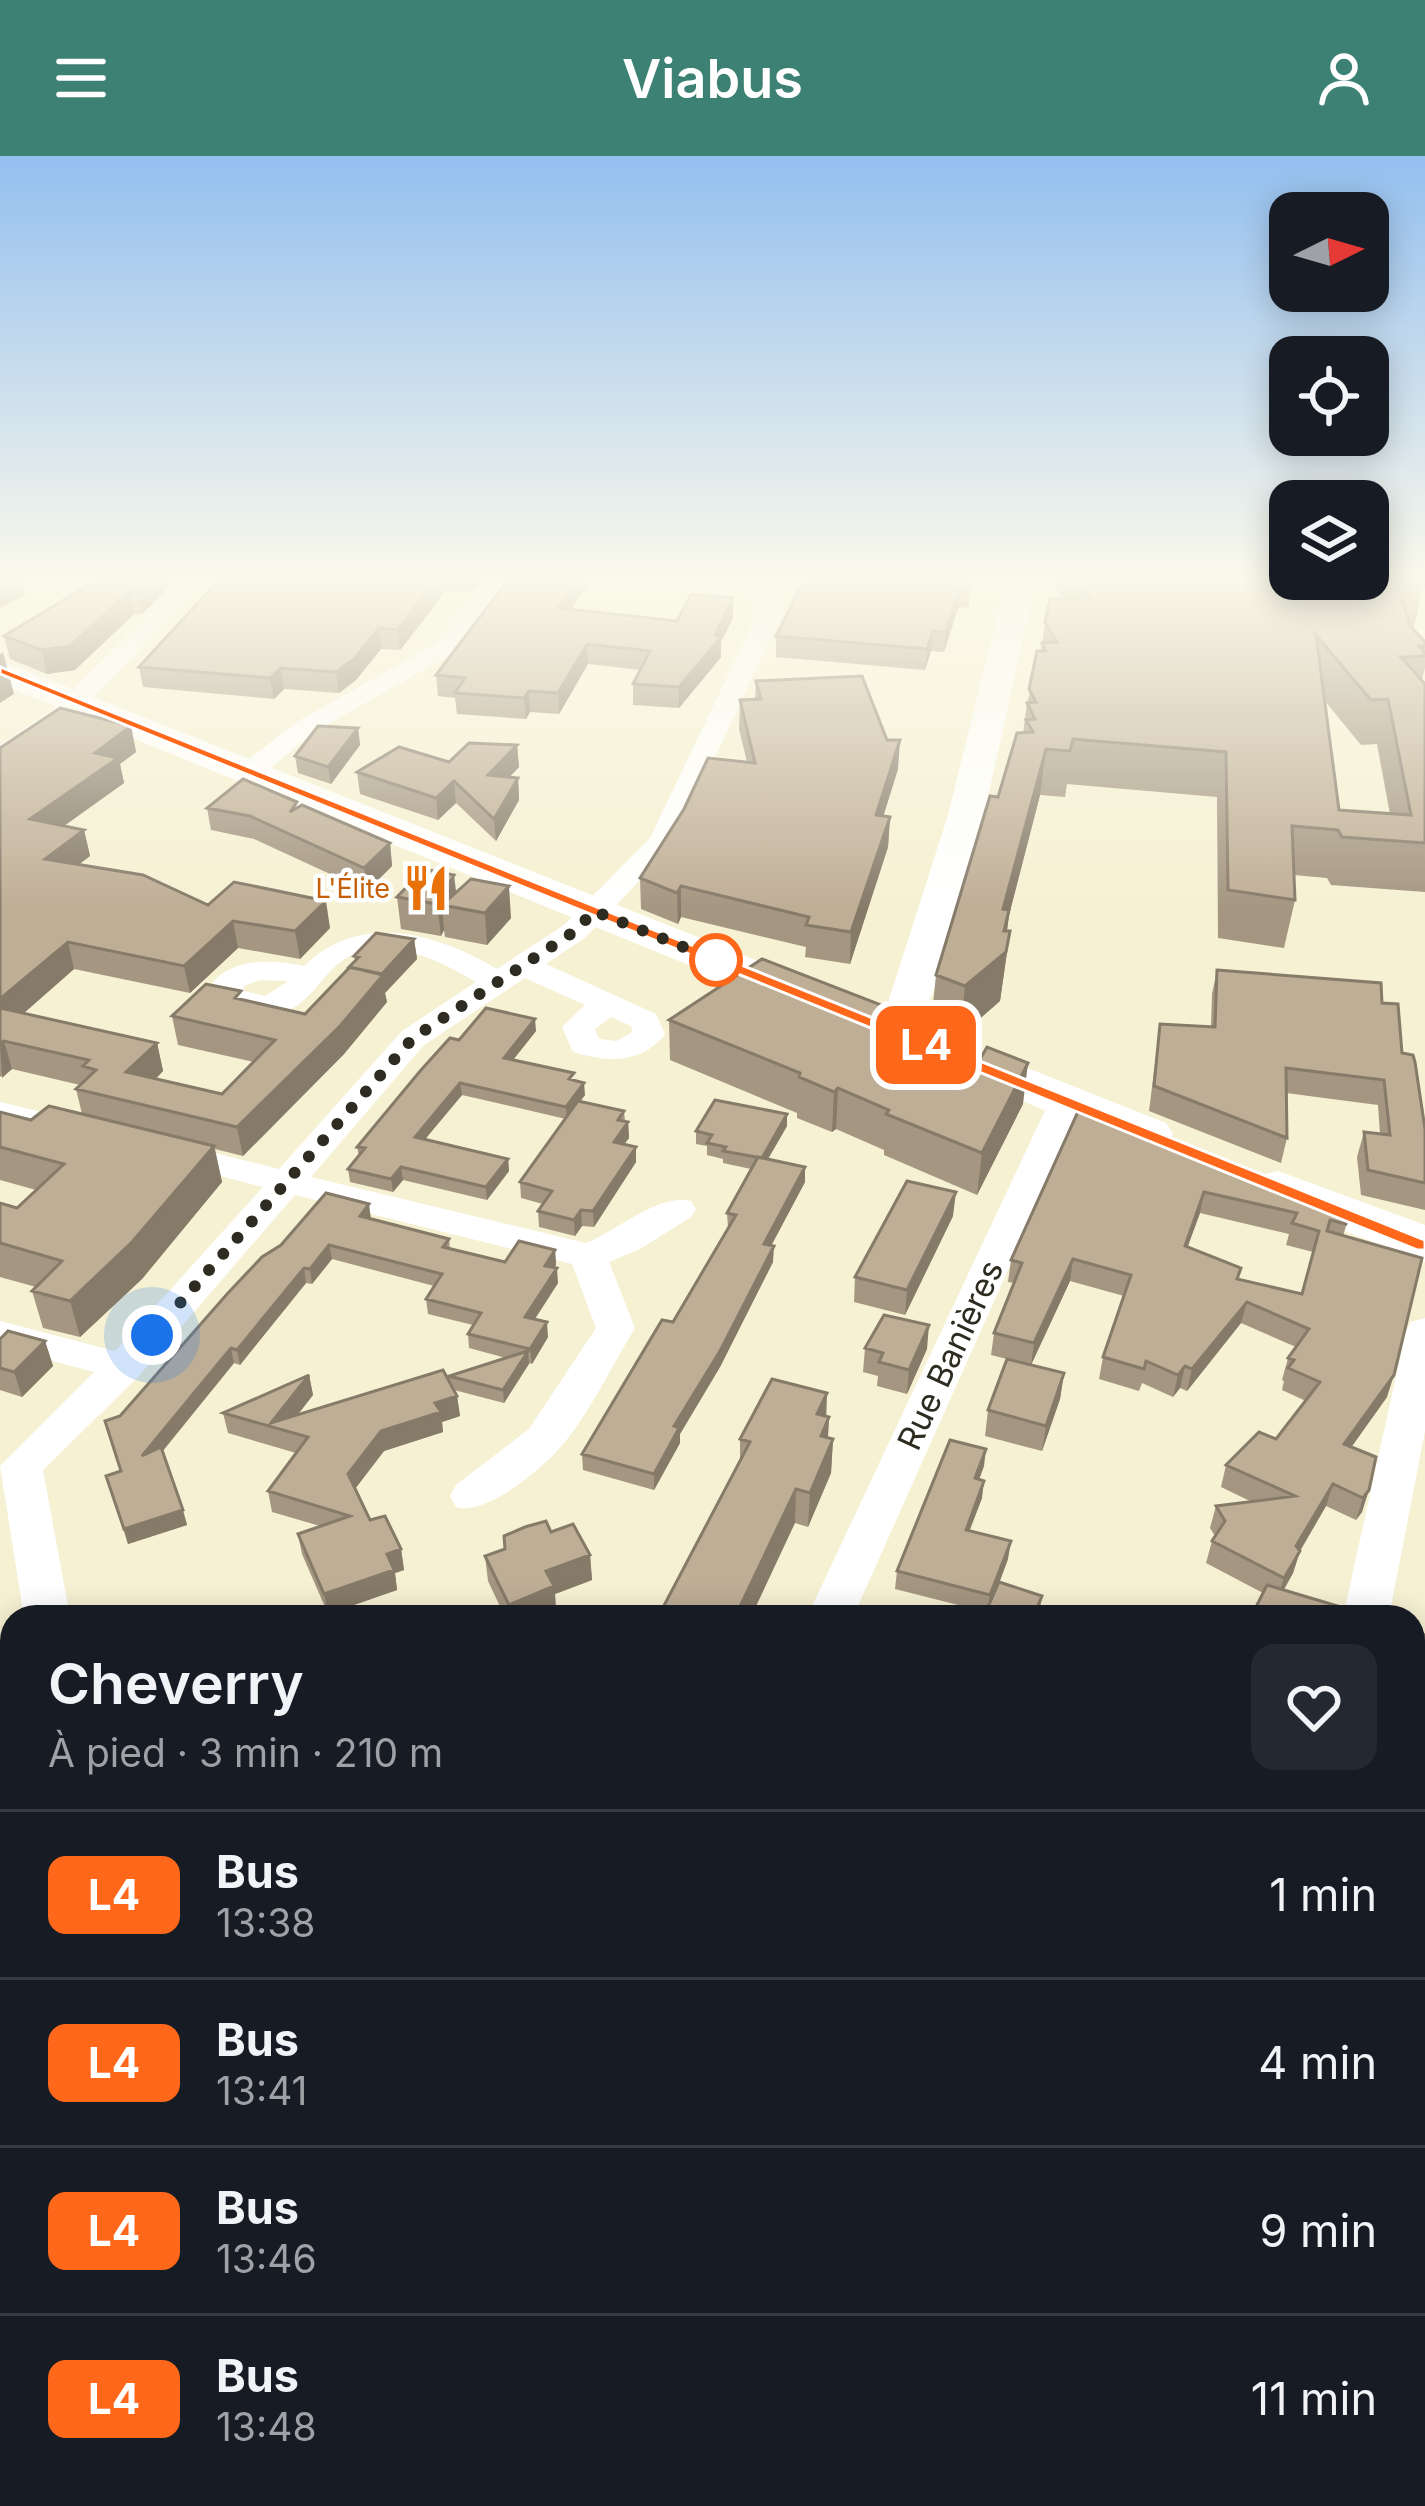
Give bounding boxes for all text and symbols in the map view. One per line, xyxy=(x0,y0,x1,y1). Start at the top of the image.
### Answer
icon: menu xyxy=(48,45,114,111)
icon: person xyxy=(1311,45,1377,111)
text: Viabus xyxy=(622,46,803,111)
north arrow xyxy=(1269,192,1389,312)
map controls xyxy=(1269,192,1389,600)
button: locate xyxy=(1269,336,1389,456)
button: layers xyxy=(1269,480,1389,600)
restaurant icon: L'Élite xyxy=(401,863,451,913)
place label: L'Élite xyxy=(315,872,390,905)
unlabelled marker xyxy=(691,935,741,985)
line badge: L4 xyxy=(872,1006,980,1084)
text: L4 xyxy=(900,1019,952,1070)
street label: Rue Banières xyxy=(889,1254,1011,1456)
your location xyxy=(122,1305,182,1365)
button: heart xyxy=(1251,1644,1377,1770)
text: Cheverry xyxy=(48,1649,304,1718)
text: À pied · 3 min · 210 m xyxy=(48,1729,443,1776)
text: Bus xyxy=(216,1844,299,1899)
text: 1 min xyxy=(1269,1867,1377,1922)
text: L4 xyxy=(88,1869,140,1920)
text: 13:38 xyxy=(216,1899,315,1946)
text: Bus xyxy=(216,2012,299,2067)
text: 4 min xyxy=(1258,2035,1377,2090)
text: L4 xyxy=(88,2037,140,2088)
text: 13:41 xyxy=(216,2067,307,2114)
text: Bus xyxy=(216,2180,299,2235)
text: 9 min xyxy=(1260,2203,1377,2258)
text: L4 xyxy=(88,2205,140,2256)
text: 13:46 xyxy=(216,2235,317,2282)
text: Bus xyxy=(216,2348,299,2403)
text: 11 min xyxy=(1251,2371,1377,2426)
text: L4 xyxy=(88,2373,140,2424)
text: 13:48 xyxy=(216,2403,317,2450)

